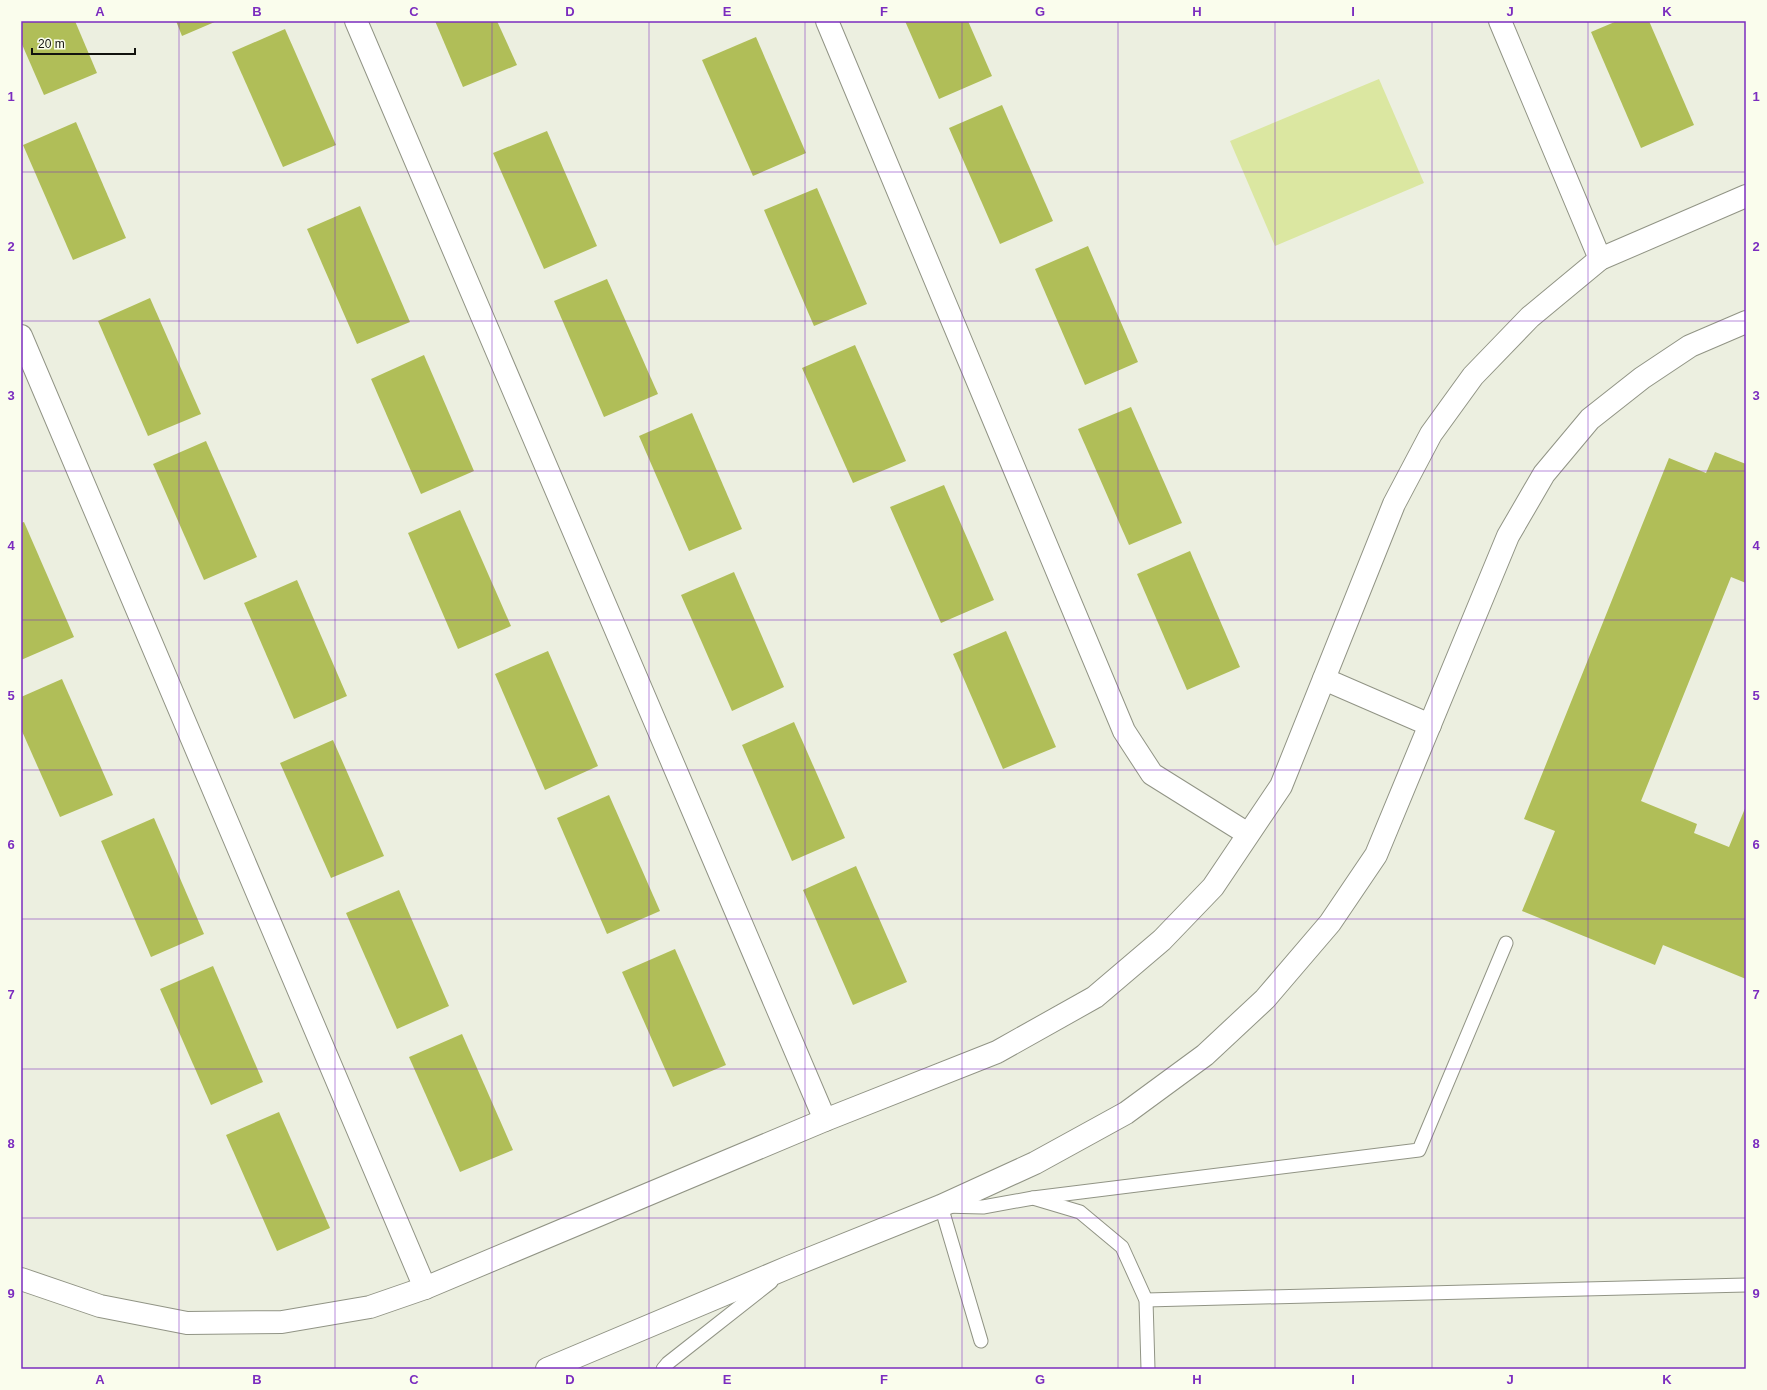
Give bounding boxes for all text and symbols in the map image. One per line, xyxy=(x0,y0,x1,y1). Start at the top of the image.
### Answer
text: A xyxy=(95,4,105,19)
text: B xyxy=(252,4,262,19)
text: C xyxy=(409,4,419,19)
text: D xyxy=(565,4,575,19)
text: E xyxy=(723,4,732,19)
text: F xyxy=(880,4,888,19)
text: G xyxy=(1035,4,1045,19)
text: H xyxy=(1192,4,1202,19)
text: I xyxy=(1351,4,1355,19)
text: J xyxy=(1506,4,1514,19)
text: K xyxy=(1662,4,1672,19)
scale bar xyxy=(32,30,135,56)
text: 20 m xyxy=(38,37,65,51)
text: 1 xyxy=(7,89,15,104)
text: 1 xyxy=(1752,89,1760,104)
text: 2 xyxy=(7,239,15,254)
text: 2 xyxy=(1752,239,1760,254)
text: 3 xyxy=(7,388,15,403)
text: 3 xyxy=(1752,388,1760,403)
text: 4 xyxy=(7,538,15,553)
text: 4 xyxy=(1752,538,1760,553)
text: 5 xyxy=(7,688,15,703)
text: 5 xyxy=(1752,688,1760,703)
text: 6 xyxy=(7,837,15,852)
text: 6 xyxy=(1752,837,1760,852)
text: 7 xyxy=(7,987,15,1002)
text: 7 xyxy=(1752,987,1760,1002)
text: 8 xyxy=(7,1136,15,1151)
text: 8 xyxy=(1752,1136,1760,1151)
text: 9 xyxy=(7,1286,15,1301)
text: 9 xyxy=(1752,1286,1760,1301)
text: A xyxy=(95,1372,105,1387)
text: B xyxy=(252,1372,262,1387)
text: C xyxy=(409,1372,419,1387)
text: D xyxy=(565,1372,575,1387)
text: E xyxy=(723,1372,732,1387)
text: F xyxy=(880,1372,888,1387)
text: G xyxy=(1035,1372,1045,1387)
text: H xyxy=(1192,1372,1202,1387)
text: I xyxy=(1351,1372,1355,1387)
text: J xyxy=(1506,1372,1514,1387)
text: K xyxy=(1662,1372,1672,1387)

